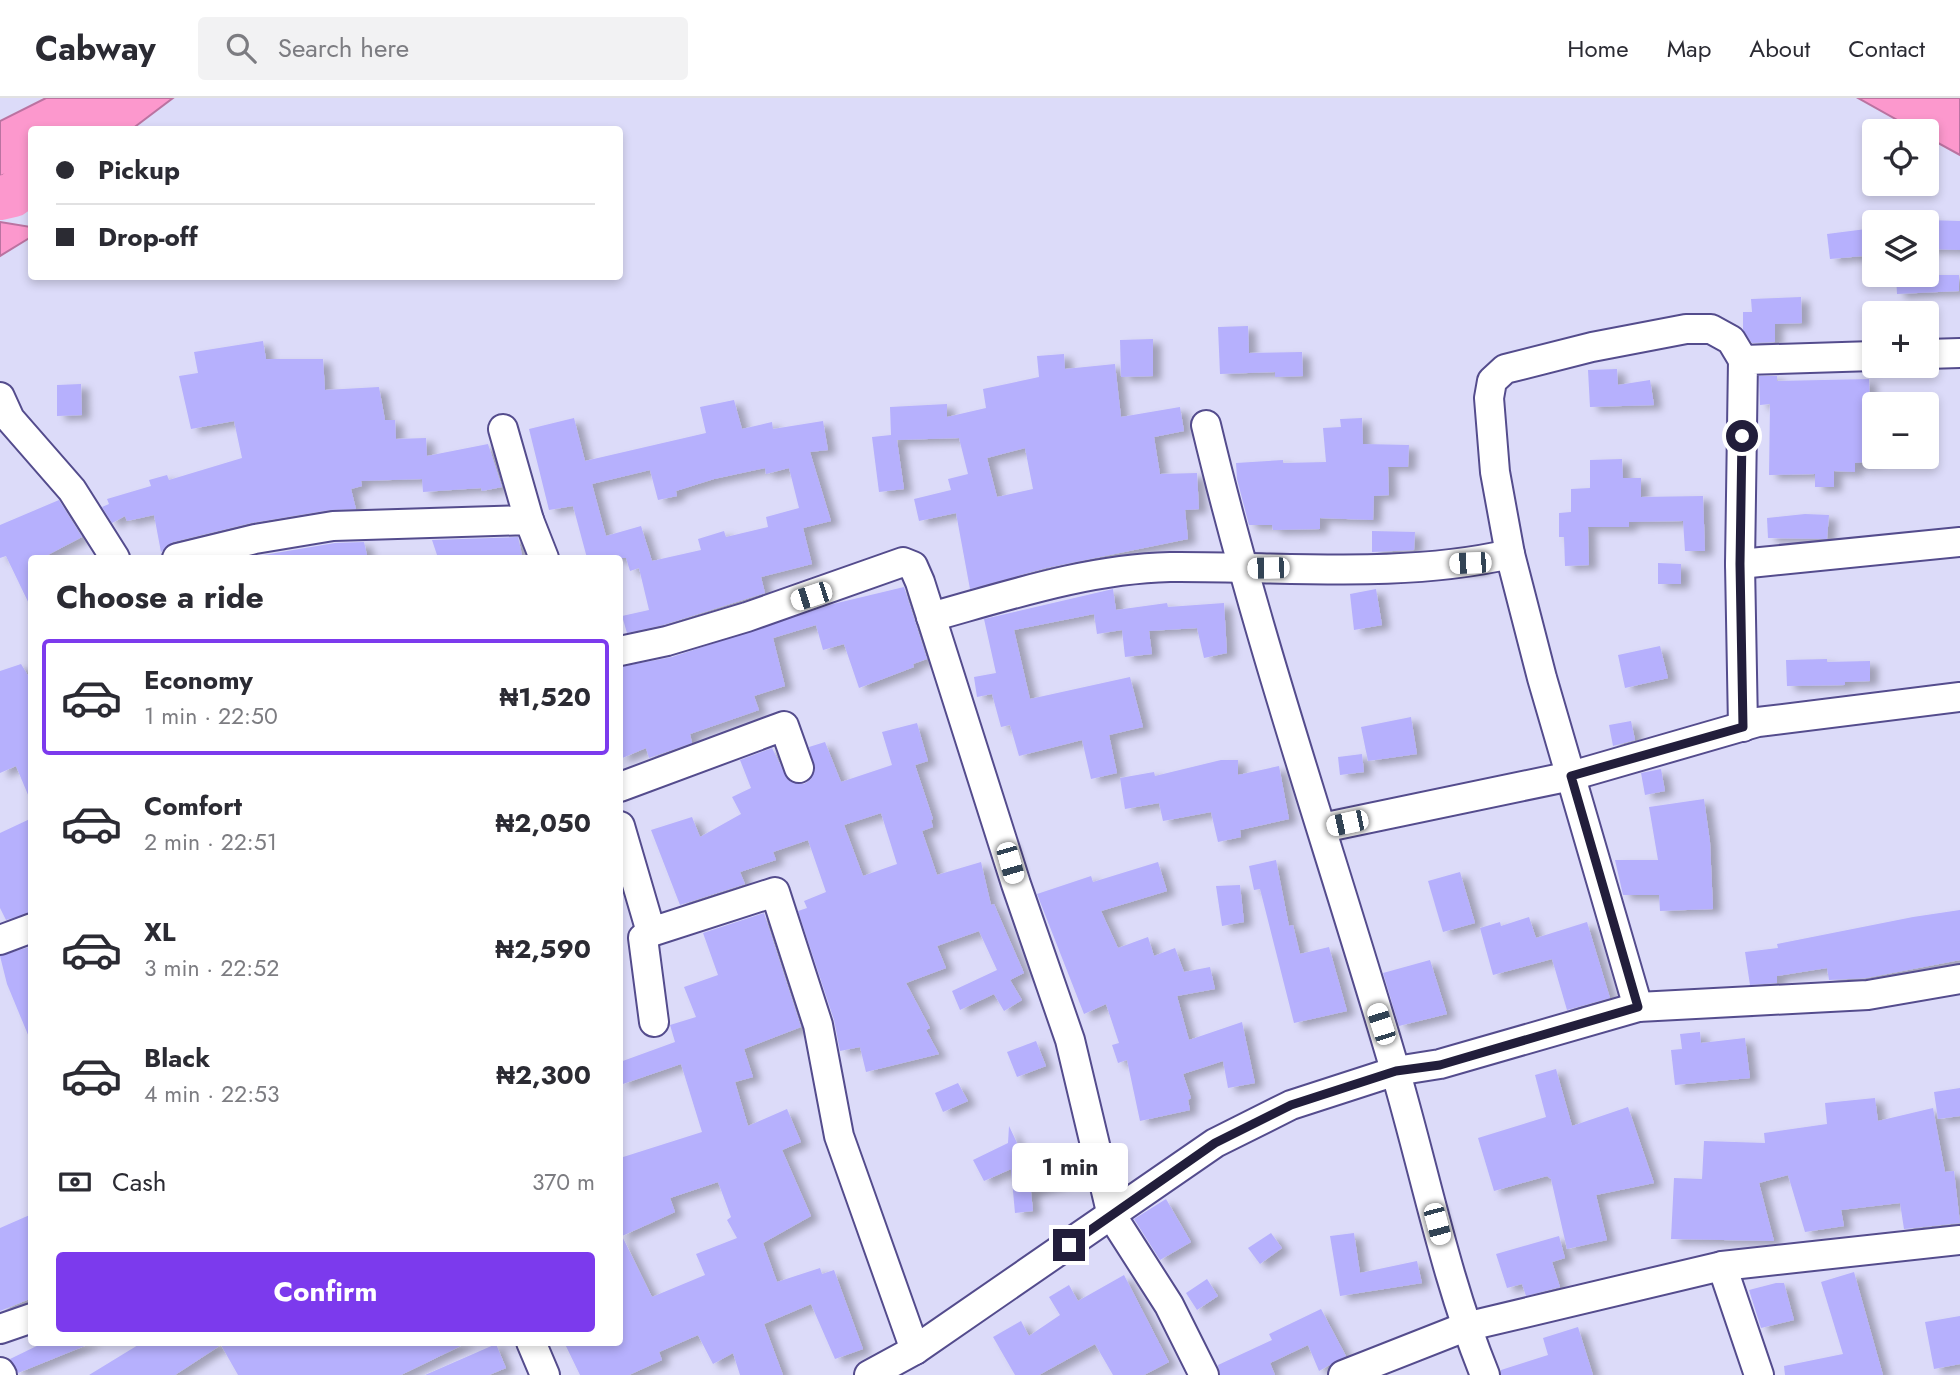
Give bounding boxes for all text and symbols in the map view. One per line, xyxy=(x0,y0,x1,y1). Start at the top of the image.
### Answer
search box xyxy=(198,17,688,80)
text: Cabway xyxy=(35,25,156,72)
icon: search xyxy=(222,29,260,67)
text: Search here xyxy=(278,29,409,67)
text: Home xyxy=(1567,31,1629,66)
text: Map xyxy=(1667,31,1711,66)
text: About xyxy=(1749,31,1810,66)
text: Contact xyxy=(1848,31,1925,66)
map controls xyxy=(1862,119,1939,469)
button: locate xyxy=(1862,119,1939,196)
text: Pickup xyxy=(98,151,180,189)
button: layers xyxy=(1862,210,1939,287)
text: Drop-off xyxy=(98,218,198,256)
button: + xyxy=(1862,301,1939,378)
button: − xyxy=(1862,392,1939,469)
route start xyxy=(1726,420,1758,452)
car xyxy=(1449,552,1492,574)
car xyxy=(1247,557,1290,579)
text: Choose a ride xyxy=(56,574,264,620)
car xyxy=(788,580,835,612)
text: Economy xyxy=(144,661,253,699)
icon: car xyxy=(60,666,123,729)
text: ₦1,520 xyxy=(500,678,591,716)
text: 1 min · 22:50 xyxy=(144,699,278,733)
text: Comfort xyxy=(144,787,242,825)
icon: car xyxy=(60,792,123,855)
text: ₦2,050 xyxy=(496,804,591,842)
car xyxy=(1325,808,1370,838)
text: 2 min · 22:51 xyxy=(144,825,277,859)
car xyxy=(995,840,1026,886)
text: XL xyxy=(144,913,176,951)
icon: car xyxy=(60,918,123,981)
text: ₦2,590 xyxy=(495,930,591,968)
text: 3 min · 22:52 xyxy=(144,951,279,985)
car xyxy=(1365,1001,1398,1047)
text: Black xyxy=(144,1039,210,1077)
icon: car xyxy=(60,1044,123,1107)
text: ₦2,300 xyxy=(496,1056,591,1094)
text: 4 min · 22:53 xyxy=(144,1077,280,1111)
callout: 1 min xyxy=(1011,1144,1127,1192)
text: 1 min xyxy=(1041,1150,1099,1184)
icon: cash xyxy=(56,1163,94,1201)
text: Cash xyxy=(112,1163,166,1201)
text: 370 m xyxy=(532,1165,595,1199)
car xyxy=(1422,1201,1453,1247)
route end xyxy=(1053,1229,1085,1261)
button: Confirm xyxy=(56,1252,595,1332)

